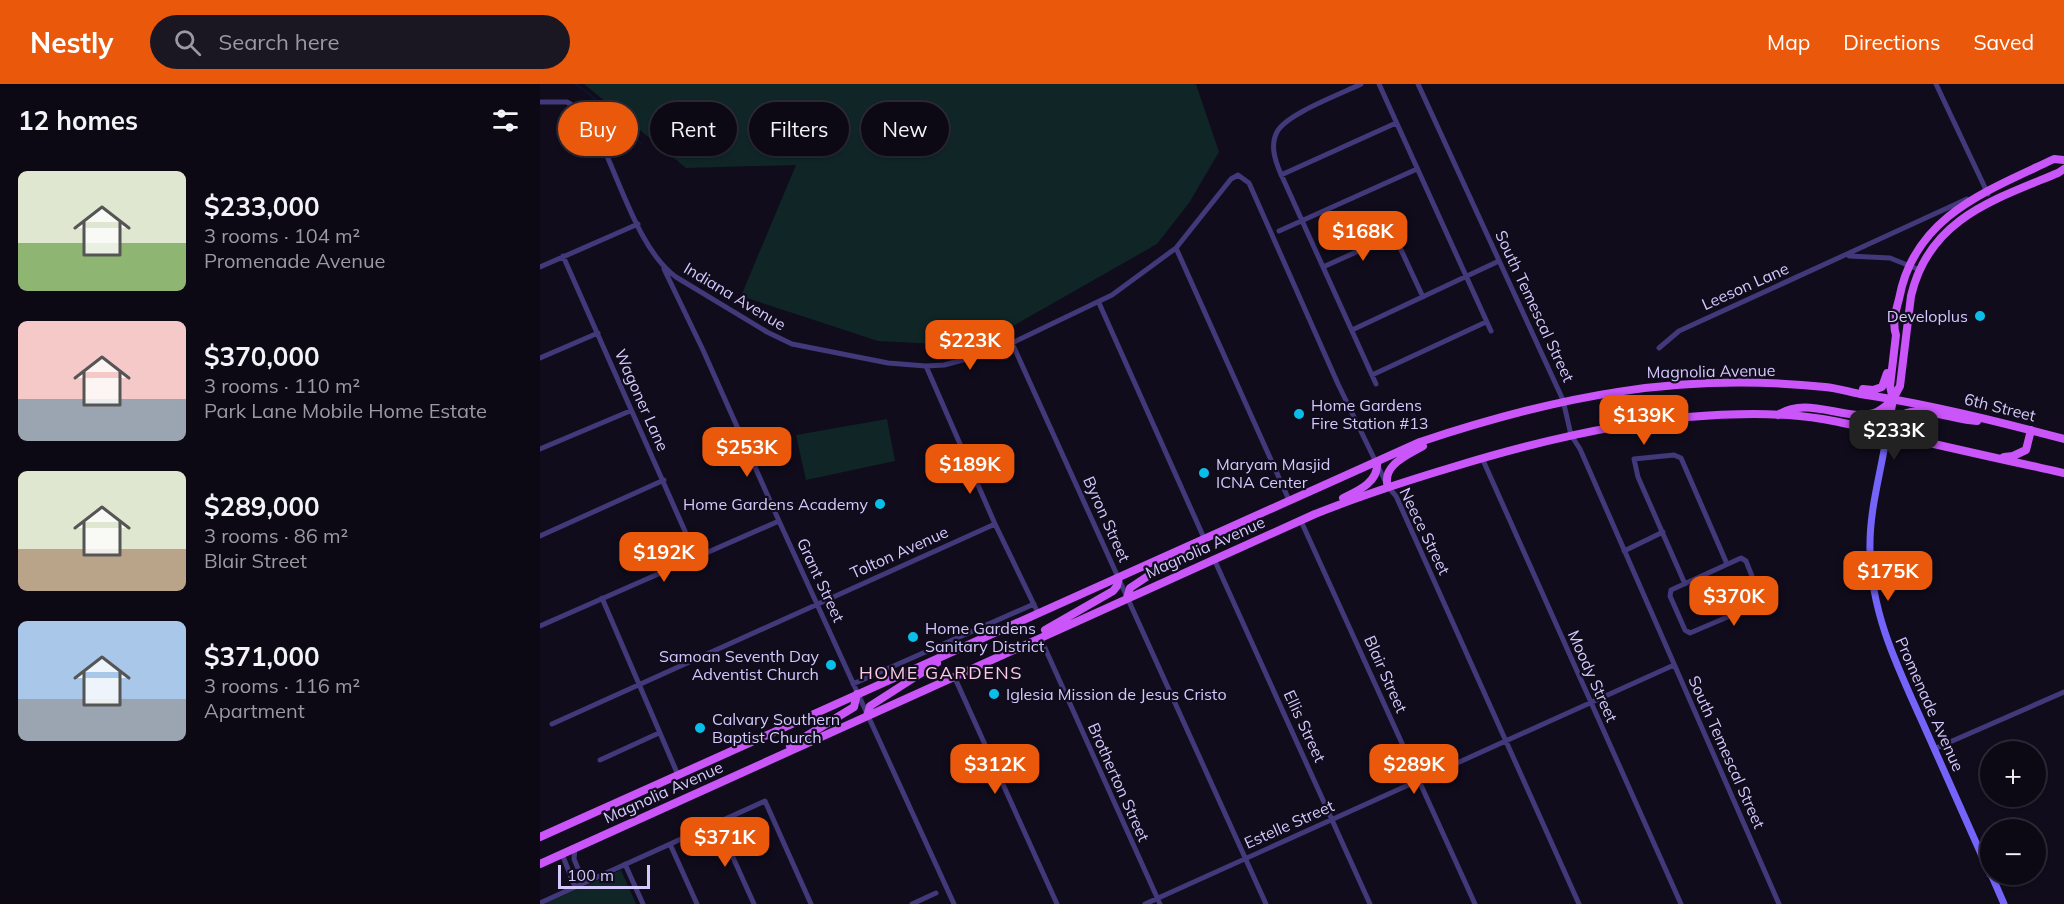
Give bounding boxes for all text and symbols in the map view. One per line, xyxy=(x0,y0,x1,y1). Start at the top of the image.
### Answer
search box xyxy=(150,15,570,69)
text: Nestly xyxy=(30,25,114,60)
icon: search xyxy=(171,26,204,59)
text: Search here xyxy=(219,28,339,56)
text: Map xyxy=(1767,29,1810,55)
text: Directions xyxy=(1843,29,1940,55)
text: Saved xyxy=(1973,29,2034,55)
chip: Buy xyxy=(558,102,638,156)
chip: Rent xyxy=(650,102,737,156)
chip: Filters xyxy=(749,102,849,156)
chip: New xyxy=(861,102,949,156)
text: 12 homes xyxy=(18,104,138,137)
icon: filters xyxy=(489,104,522,137)
text: $233,000 xyxy=(204,190,320,223)
icon: home xyxy=(66,195,138,267)
pin: $168K xyxy=(1321,211,1405,262)
text: $168K xyxy=(1332,218,1394,243)
text: 3 rooms · 104 m² xyxy=(204,223,360,248)
street label: South Temescal Street xyxy=(1491,227,1579,385)
text: Promenade Avenue xyxy=(204,248,385,273)
street label: Indiana Avenue xyxy=(680,258,790,334)
street label: Leeson Lane xyxy=(1698,258,1792,314)
place label: Developlus xyxy=(1887,306,1968,326)
marker: Developlus xyxy=(1973,309,1987,323)
pin: $223K xyxy=(928,320,1012,371)
text: $223K xyxy=(939,327,1001,352)
text: $370,000 xyxy=(204,340,320,373)
icon: home xyxy=(66,345,138,417)
street label: Wagoner Lane xyxy=(611,346,673,454)
street label: Magnolia Avenue xyxy=(1647,360,1775,382)
text: 3 rooms · 110 m² xyxy=(204,373,360,398)
street label: 6th Street xyxy=(1962,388,2038,426)
place label: Home Gardens Fire Station #13 xyxy=(1311,395,1428,433)
pin: $139K xyxy=(1602,395,1686,446)
text: Park Lane Mobile Home Estate xyxy=(204,398,487,423)
text: $139K xyxy=(1613,402,1675,427)
marker: Home Gardens Fire Station #13 xyxy=(1292,407,1306,421)
pin: $233K xyxy=(1852,410,1936,461)
text: $233K xyxy=(1863,417,1925,442)
pin: $253K xyxy=(705,427,789,478)
text: $253K xyxy=(716,434,778,459)
pin: $189K xyxy=(928,444,1012,495)
text: $189K xyxy=(939,451,1001,476)
place label: Maryam Masjid ICNA Center xyxy=(1216,454,1330,492)
marker: Maryam Masjid ICNA Center xyxy=(1197,466,1211,480)
street label: Byron Street xyxy=(1079,473,1135,565)
street label: Neece Street xyxy=(1395,484,1455,578)
text: $289,000 xyxy=(204,490,320,523)
place label: Home Gardens Academy xyxy=(683,494,868,514)
icon: home xyxy=(66,495,138,567)
marker: Home Gardens Academy xyxy=(873,497,887,511)
street label: Magnolia Avenue xyxy=(1142,512,1268,582)
street label: Tolton Avenue xyxy=(847,521,951,583)
text: 3 rooms · 86 m² xyxy=(204,523,348,548)
pin: $192K xyxy=(622,532,706,583)
street label: Grant Street xyxy=(793,535,849,626)
text: $192K xyxy=(633,539,695,564)
text: Blair Street xyxy=(204,548,307,573)
pin: $175K xyxy=(1846,551,1930,602)
text: $175K xyxy=(1857,558,1919,583)
pin: $370K xyxy=(1692,576,1776,627)
text: $370K xyxy=(1703,583,1765,608)
place label: Home Gardens Sanitary District xyxy=(925,618,1045,656)
street label: Moody Street xyxy=(1564,627,1622,725)
marker: Home Gardens Sanitary District xyxy=(906,630,920,644)
street label: Blair Street xyxy=(1360,632,1412,716)
street label: Promenade Avenue xyxy=(1891,634,1969,774)
text: $371,000 xyxy=(204,640,320,673)
icon: home xyxy=(66,645,138,717)
place label: Samoan Seventh Day Adventist Church xyxy=(659,646,819,684)
marker: Samoan Seventh Day Adventist Church xyxy=(824,658,838,672)
district label: HOME GARDENS xyxy=(859,661,1023,684)
text: 3 rooms · 116 m² xyxy=(204,673,360,698)
street label: South Temescal Street xyxy=(1684,673,1770,832)
place label: Iglesia Mission de Jesus Cristo xyxy=(1006,684,1227,704)
marker: Iglesia Mission de Jesus Cristo xyxy=(987,687,1001,701)
street label: Ellis Street xyxy=(1280,687,1331,766)
text: Apartment xyxy=(204,698,305,723)
place label: Calvary Southern Baptist Church xyxy=(712,709,840,747)
street label: Brotherton Street xyxy=(1084,719,1154,845)
marker: Calvary Southern Baptist Church xyxy=(693,721,707,735)
map controls xyxy=(1980,741,2046,885)
button: + xyxy=(1980,741,2046,807)
pin: $312K xyxy=(953,744,1037,795)
pin: $289K xyxy=(1372,744,1456,795)
text: $312K xyxy=(964,751,1026,776)
text: $289K xyxy=(1383,751,1445,776)
street label: Magnolia Avenue xyxy=(600,757,726,827)
street label: Estelle Street xyxy=(1241,795,1337,853)
pin: $371K xyxy=(683,817,767,868)
button: − xyxy=(1980,819,2046,885)
text: $371K xyxy=(694,824,756,849)
scale bar xyxy=(558,862,650,890)
text: 100 m xyxy=(567,865,614,885)

